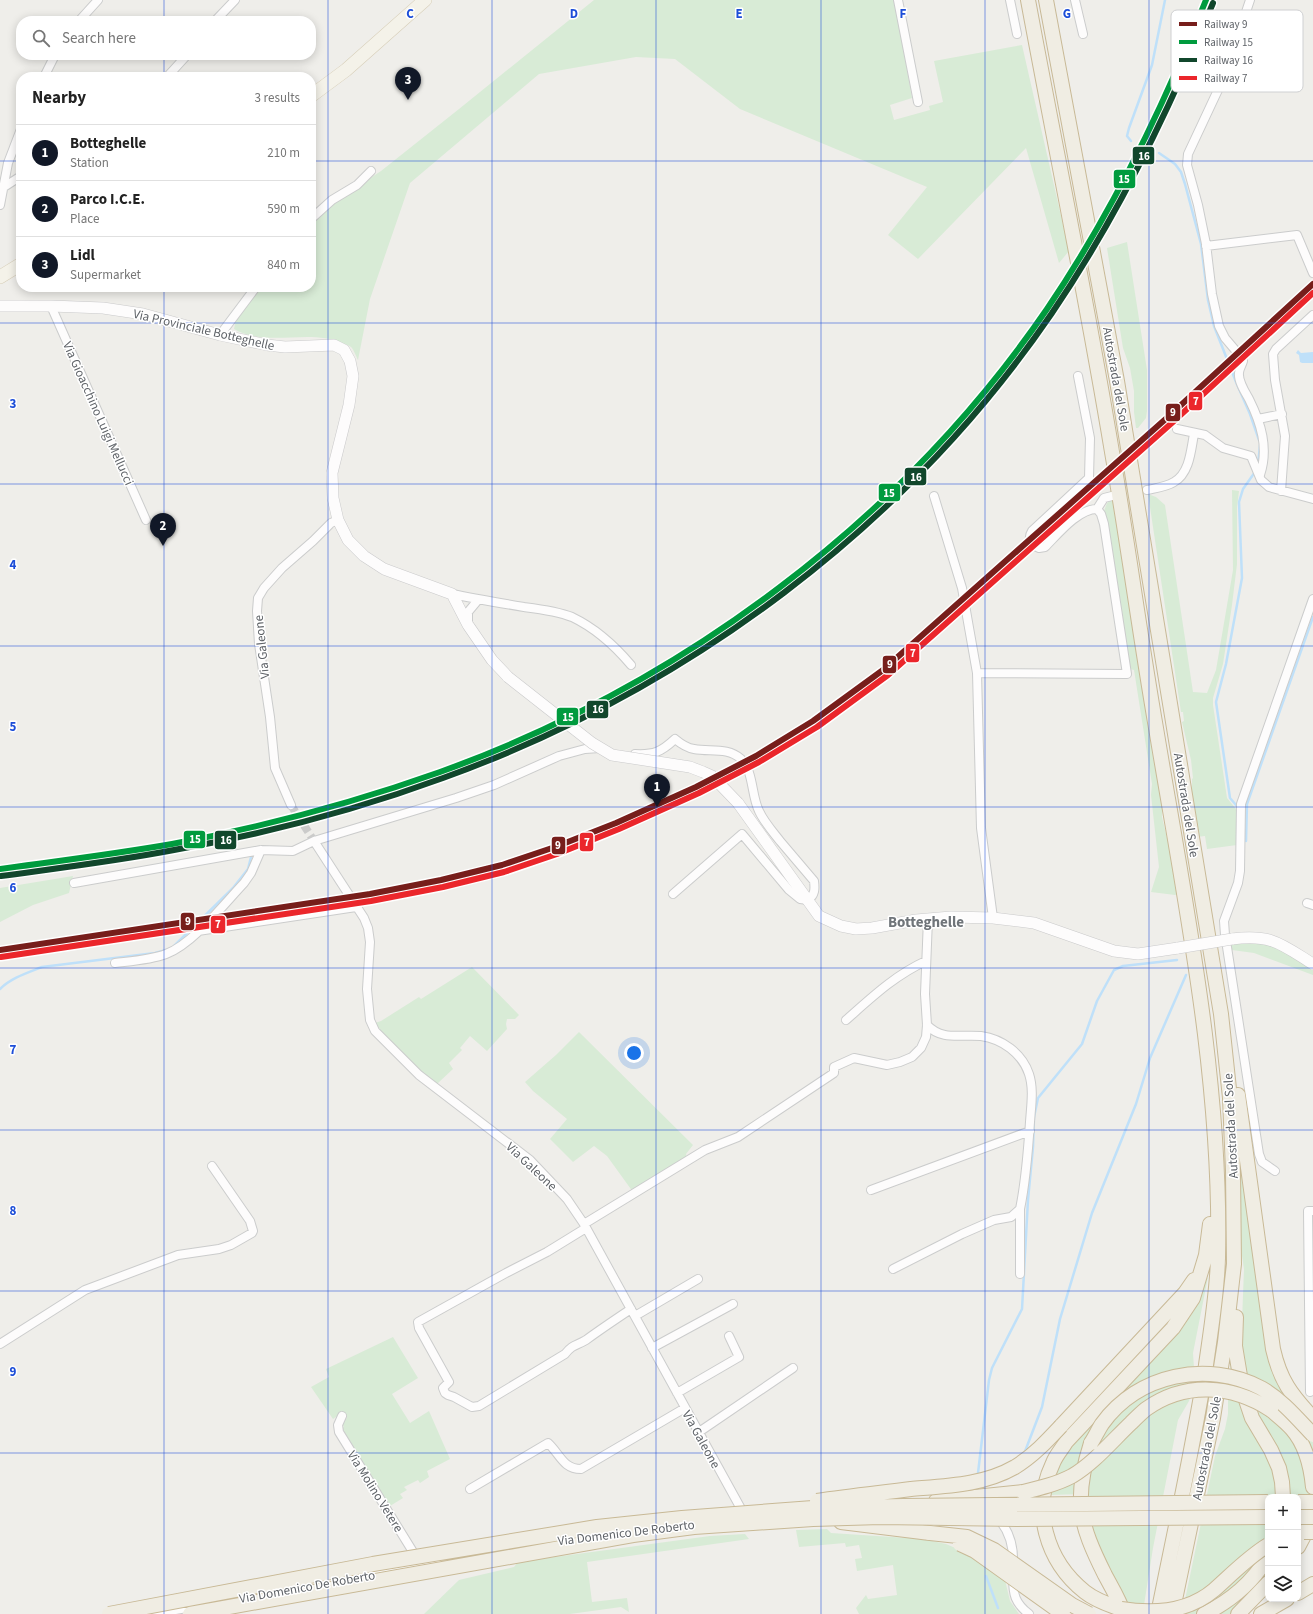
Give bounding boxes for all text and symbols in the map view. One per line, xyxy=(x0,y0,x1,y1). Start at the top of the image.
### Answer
text: C xyxy=(406,5,414,23)
text: D xyxy=(570,5,578,23)
text: E xyxy=(735,5,743,23)
text: F xyxy=(900,5,907,23)
text: G xyxy=(1063,5,1071,23)
legend xyxy=(1171,10,1303,92)
search box xyxy=(16,16,316,60)
text: Railway 9 xyxy=(1204,17,1247,32)
icon: search xyxy=(30,27,52,49)
text: Search here xyxy=(62,28,136,49)
text: Railway 15 xyxy=(1204,35,1253,50)
text: Railway 16 xyxy=(1204,53,1253,68)
pin: 3 xyxy=(395,67,421,100)
text: Railway 7 xyxy=(1204,71,1247,86)
text: Nearby xyxy=(32,86,86,110)
text: 3 results xyxy=(255,89,300,107)
text: Botteghelle xyxy=(70,133,146,154)
text: 1 xyxy=(42,144,48,162)
text: 210 m xyxy=(267,144,300,162)
line badge: 16 xyxy=(1132,146,1155,165)
text: 16 xyxy=(1138,149,1150,164)
text: Station xyxy=(70,154,109,172)
line badge: 15 xyxy=(1113,169,1136,189)
text: 15 xyxy=(1118,172,1130,187)
text: Parco I.C.E. xyxy=(70,189,145,210)
text: 2 xyxy=(42,200,48,218)
text: 590 m xyxy=(267,200,300,218)
text: Place xyxy=(70,210,99,228)
text: Lidl xyxy=(70,245,95,266)
text: 3 xyxy=(42,256,48,274)
text: 840 m xyxy=(267,256,300,274)
text: Supermarket xyxy=(70,266,141,284)
street label: Via Provinciale Botteghelle xyxy=(131,305,276,355)
street label: Autostrada del Sole xyxy=(1098,326,1134,433)
street label: Via Gioacchino Luigi Mellucci xyxy=(58,339,138,488)
line badge: 7 xyxy=(1188,391,1203,411)
text: 7 xyxy=(1193,394,1199,409)
text: 3 xyxy=(10,395,17,413)
line badge: 9 xyxy=(1165,403,1181,422)
text: 9 xyxy=(1170,405,1176,420)
line badge: 16 xyxy=(904,467,927,486)
text: 16 xyxy=(910,470,922,485)
line badge: 15 xyxy=(878,483,901,502)
text: 15 xyxy=(883,486,895,501)
pin: 2 xyxy=(150,513,176,546)
text: 4 xyxy=(10,556,17,574)
street label: Via Galeone xyxy=(250,614,274,680)
line badge: 7 xyxy=(905,643,920,663)
text: 7 xyxy=(910,646,916,661)
line badge: 9 xyxy=(882,655,897,674)
text: 9 xyxy=(887,657,893,672)
line badge: 16 xyxy=(586,700,609,719)
text: 16 xyxy=(592,702,604,717)
line badge: 15 xyxy=(556,707,579,726)
text: 15 xyxy=(562,710,574,725)
text: 5 xyxy=(10,718,17,736)
street label: Autostrada del Sole xyxy=(1169,752,1203,859)
pin: 1 xyxy=(644,774,670,807)
line badge: 15 xyxy=(183,830,206,849)
line badge: 16 xyxy=(214,830,237,850)
text: 15 xyxy=(189,832,201,847)
line badge: 7 xyxy=(579,832,594,852)
text: 16 xyxy=(220,833,232,848)
text: 7 xyxy=(584,835,590,850)
line badge: 9 xyxy=(551,836,566,855)
text: 9 xyxy=(555,838,561,853)
text: 6 xyxy=(10,879,17,897)
line badge: 9 xyxy=(180,912,195,931)
district label: Botteghelle xyxy=(888,912,964,933)
text: 9 xyxy=(185,914,191,929)
line badge: 7 xyxy=(210,915,226,934)
text: 7 xyxy=(215,917,221,932)
text: 7 xyxy=(10,1041,17,1059)
your location xyxy=(624,1043,644,1063)
street label: Autostrada del Sole xyxy=(1219,1073,1243,1179)
street label: Via Galeone xyxy=(502,1138,561,1195)
text: 8 xyxy=(10,1202,17,1220)
text: 9 xyxy=(10,1363,17,1381)
street label: Autostrada del Sole xyxy=(1188,1395,1226,1502)
street label: Via Galeone xyxy=(678,1407,725,1472)
street label: Via Molino Vetere xyxy=(343,1447,407,1536)
map controls xyxy=(1265,1494,1301,1602)
button: + xyxy=(1265,1494,1301,1530)
street label: Via Domenico De Roberto xyxy=(557,1516,696,1550)
button: − xyxy=(1265,1530,1301,1566)
street label: Via Domenico De Roberto xyxy=(238,1566,377,1608)
button: layers xyxy=(1265,1566,1301,1602)

